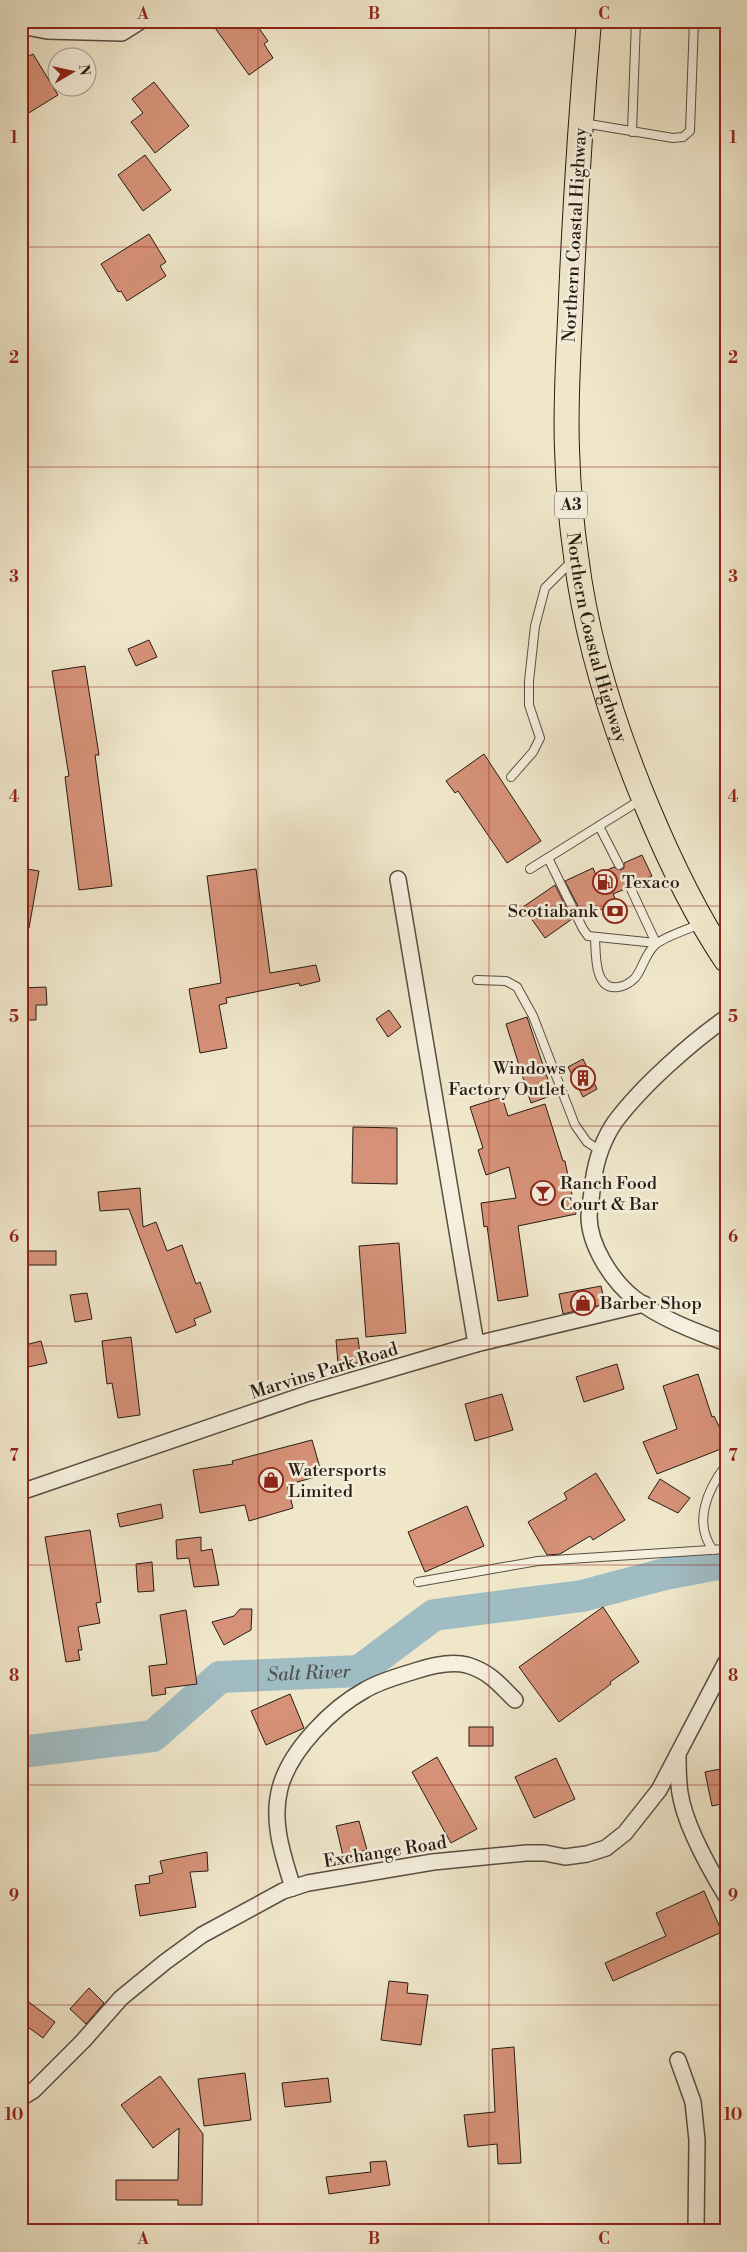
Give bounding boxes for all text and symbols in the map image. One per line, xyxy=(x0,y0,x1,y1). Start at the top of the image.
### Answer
text: A xyxy=(136,4,149,24)
text: B xyxy=(368,4,380,24)
text: C xyxy=(598,4,610,24)
north arrow xyxy=(48,48,98,98)
text: N xyxy=(74,63,94,77)
street label: Northern Coastal Highway xyxy=(558,127,592,343)
text: 1 xyxy=(10,128,18,148)
text: 1 xyxy=(729,128,737,148)
text: 2 xyxy=(9,348,19,368)
text: 2 xyxy=(728,348,738,368)
road number: A3 xyxy=(555,492,587,518)
street label: Northern Coastal Highway xyxy=(562,531,633,746)
text: 3 xyxy=(9,567,19,587)
text: 3 xyxy=(728,567,738,587)
text: 4 xyxy=(9,787,20,807)
text: 4 xyxy=(728,787,739,807)
fuel station icon: Texaco xyxy=(592,869,618,895)
place label: Texaco xyxy=(622,871,680,894)
bank icon: Scotiabank xyxy=(602,898,628,924)
place label: Scotiabank xyxy=(508,900,600,923)
text: 5 xyxy=(9,1007,19,1027)
text: 5 xyxy=(728,1007,738,1027)
place label: Windows Factory Outlet xyxy=(448,1057,567,1101)
building icon: Windows Factory Outlet xyxy=(570,1065,596,1091)
place label: Ranch Food Court & Bar xyxy=(560,1172,659,1216)
bar icon: Ranch Food Court & Bar xyxy=(530,1180,556,1206)
text: 6 xyxy=(9,1227,19,1247)
text: 6 xyxy=(728,1227,738,1247)
shop icon: Barber Shop xyxy=(570,1290,596,1316)
place label: Barber Shop xyxy=(599,1292,702,1315)
street label: Marvins Park Road xyxy=(247,1337,402,1404)
text: 7 xyxy=(9,1446,19,1466)
text: 7 xyxy=(728,1446,738,1466)
place label: Watersports Limited xyxy=(287,1459,386,1503)
shop icon: Watersports Limited xyxy=(258,1467,284,1493)
water label: Salt River xyxy=(266,1659,352,1687)
text: 8 xyxy=(9,1666,19,1686)
text: 8 xyxy=(728,1666,738,1686)
street label: Exchange Road xyxy=(322,1831,449,1873)
text: 9 xyxy=(9,1886,19,1906)
text: 9 xyxy=(728,1886,738,1906)
text: 10 xyxy=(5,2105,23,2125)
text: 10 xyxy=(724,2105,742,2125)
text: A xyxy=(136,2229,149,2249)
text: B xyxy=(368,2229,380,2249)
text: C xyxy=(598,2229,610,2249)

